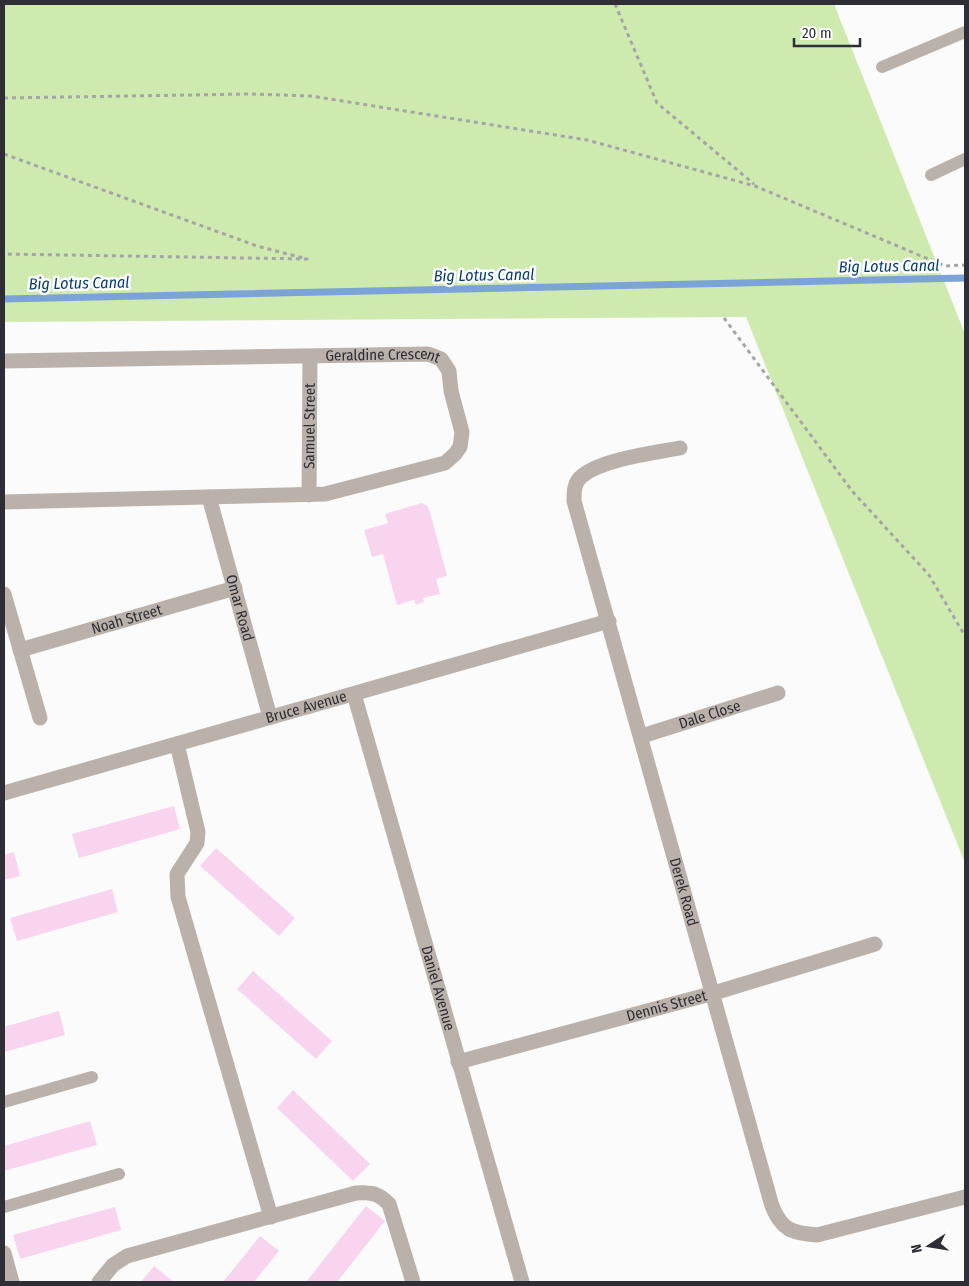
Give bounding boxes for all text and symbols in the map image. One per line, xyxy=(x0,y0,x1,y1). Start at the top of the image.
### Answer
scale bar xyxy=(794,15,860,47)
text: 20 m xyxy=(802,24,832,42)
water label: Big Lotus Canal xyxy=(838,256,940,276)
water label: Big Lotus Canal xyxy=(433,265,535,285)
water label: Big Lotus Canal xyxy=(28,273,130,293)
street label: Geraldine Crescent xyxy=(325,345,443,367)
street label: Samuel Street xyxy=(300,383,319,469)
street label: Omar Road xyxy=(222,573,258,643)
street label: Noah Street xyxy=(89,601,164,638)
street label: Bruce Avenue xyxy=(263,687,349,727)
street label: Dale Close xyxy=(677,696,743,733)
street label: Derek Road xyxy=(666,856,702,928)
street label: Daniel Avenue xyxy=(417,944,459,1033)
street label: Dennis Street xyxy=(624,986,709,1025)
north arrow xyxy=(904,1221,954,1271)
text: N xyxy=(908,1243,926,1254)

